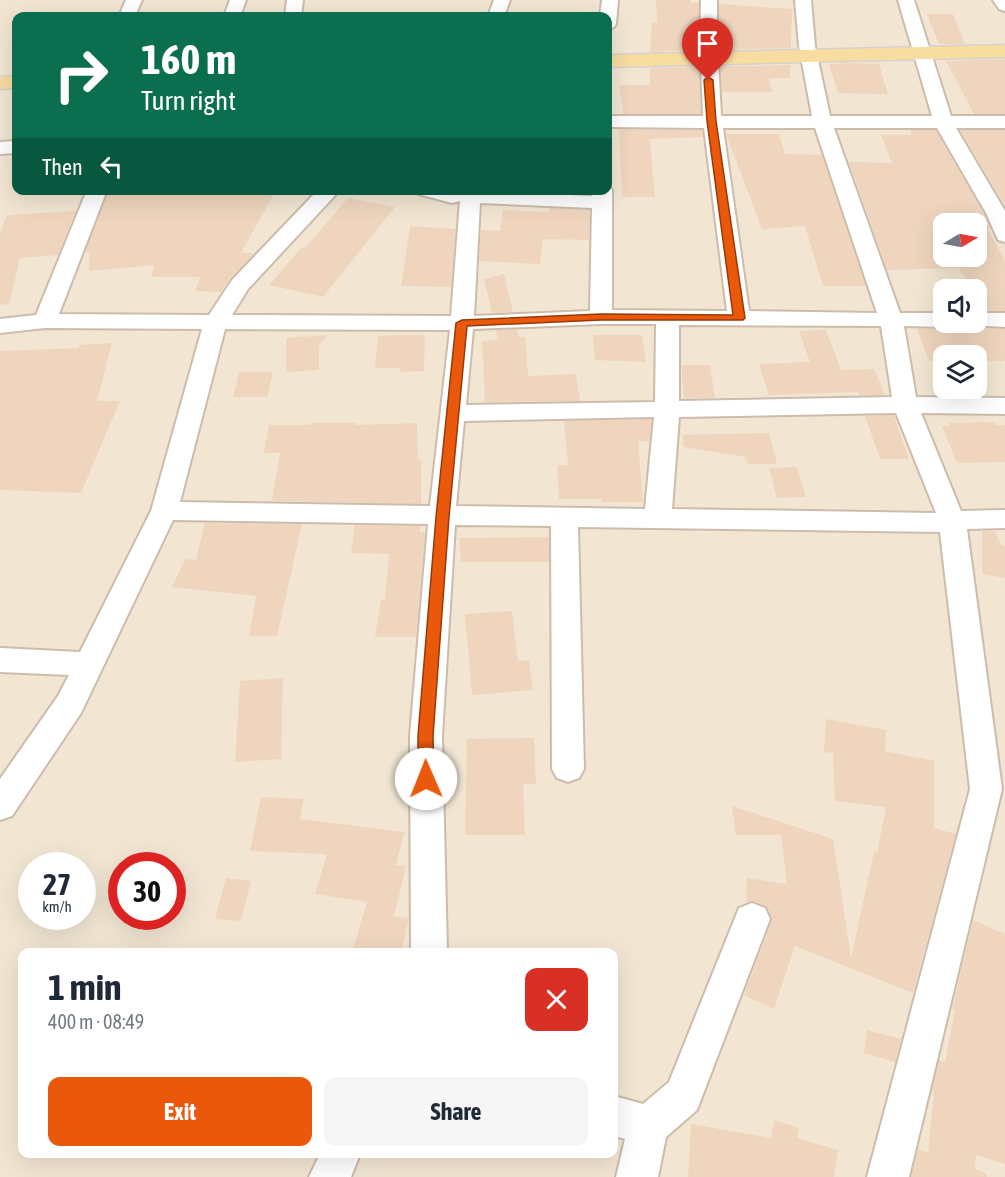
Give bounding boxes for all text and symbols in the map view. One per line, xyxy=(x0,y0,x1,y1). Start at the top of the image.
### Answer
pin xyxy=(682,18,733,80)
icon: arrive xyxy=(691,27,724,60)
text: 160 m xyxy=(141,35,236,83)
icon: right xyxy=(42,36,120,114)
text: Turn right xyxy=(141,85,236,116)
icon: left xyxy=(95,150,128,183)
text: Then xyxy=(42,154,83,180)
north arrow xyxy=(933,213,987,267)
map controls xyxy=(933,213,987,399)
button: sound xyxy=(933,279,987,333)
button: layers xyxy=(933,345,987,399)
position arrow xyxy=(394,747,458,811)
speed limit sign: 30 xyxy=(108,852,186,930)
text: 27 xyxy=(43,867,71,901)
text: km/h xyxy=(42,898,72,915)
text: 1 min xyxy=(48,966,122,1008)
button: close xyxy=(525,968,588,1031)
text: 400 m · 08:49 xyxy=(48,1010,144,1033)
button: Exit xyxy=(48,1077,312,1146)
button: Share xyxy=(324,1077,588,1146)

